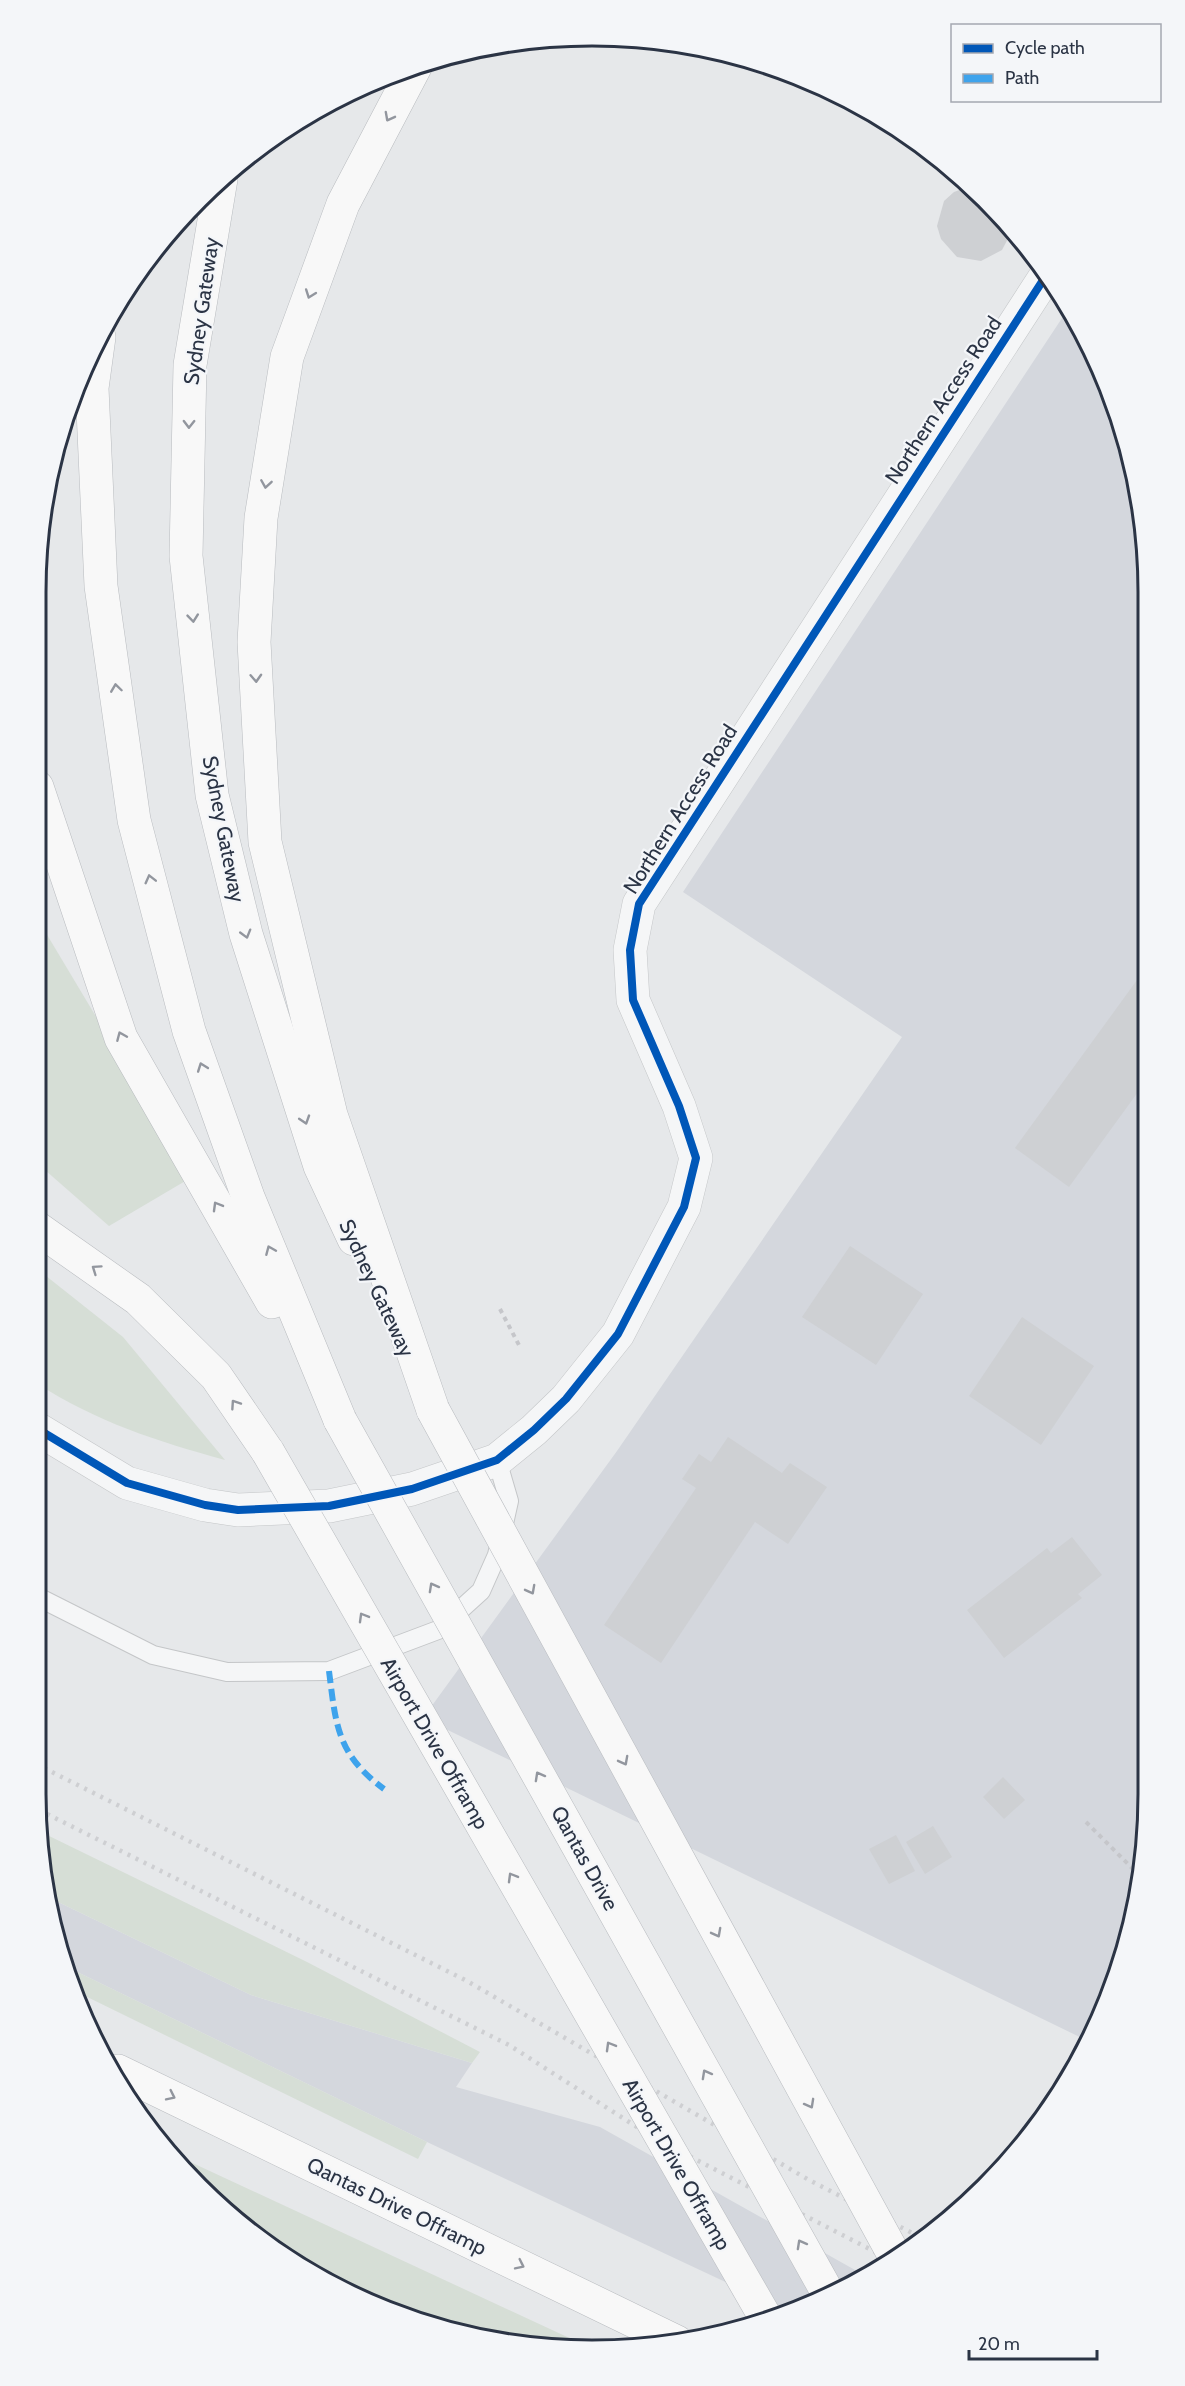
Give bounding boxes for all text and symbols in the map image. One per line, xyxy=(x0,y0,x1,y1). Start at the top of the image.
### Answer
legend xyxy=(951,24,1161,102)
text: Cycle path xyxy=(1005,37,1085,59)
text: Path xyxy=(1005,67,1039,89)
one-way arrow xyxy=(385,110,396,121)
street label: Sydney Gateway xyxy=(178,235,224,386)
one-way arrow xyxy=(304,289,317,299)
street label: Northern Access Road xyxy=(879,311,1007,489)
one-way arrow xyxy=(183,419,195,428)
one-way arrow xyxy=(260,478,273,488)
one-way arrow xyxy=(186,614,199,623)
one-way arrow xyxy=(250,674,263,683)
one-way arrow xyxy=(110,683,122,692)
street label: Northern Access Road xyxy=(618,720,742,898)
street label: Sydney Gateway xyxy=(198,754,251,905)
one-way arrow xyxy=(144,875,157,885)
one-way arrow xyxy=(239,928,251,939)
one-way arrow xyxy=(117,1031,129,1042)
one-way arrow xyxy=(196,1062,209,1073)
one-way arrow xyxy=(298,1114,311,1125)
one-way arrow xyxy=(213,1202,224,1212)
street label: Sydney Gateway xyxy=(334,1215,420,1361)
one-way arrow xyxy=(265,1245,277,1256)
one-way arrow xyxy=(92,1265,103,1276)
one-way arrow xyxy=(231,1400,242,1411)
one-way arrow xyxy=(429,1583,441,1593)
one-way arrow xyxy=(524,1584,535,1594)
one-way arrow xyxy=(359,1613,370,1623)
street label: Airport Drive Offramp xyxy=(376,1653,494,1833)
one-way arrow xyxy=(617,1755,628,1766)
one-way arrow xyxy=(535,1771,546,1782)
street label: Qantas Drive xyxy=(546,1802,624,1915)
one-way arrow xyxy=(508,1873,520,1883)
one-way arrow xyxy=(710,1927,721,1937)
one-way arrow xyxy=(605,2042,617,2052)
one-way arrow xyxy=(702,2070,713,2080)
street label: Airport Drive Offramp xyxy=(618,2074,736,2254)
one-way arrow xyxy=(164,2089,175,2100)
one-way arrow xyxy=(803,2098,814,2108)
street label: Qantas Drive Offramp xyxy=(303,2152,491,2260)
one-way arrow xyxy=(797,2240,808,2251)
one-way arrow xyxy=(513,2258,524,2270)
scale bar xyxy=(969,2323,1096,2361)
text: 20 m xyxy=(978,2333,1020,2355)

